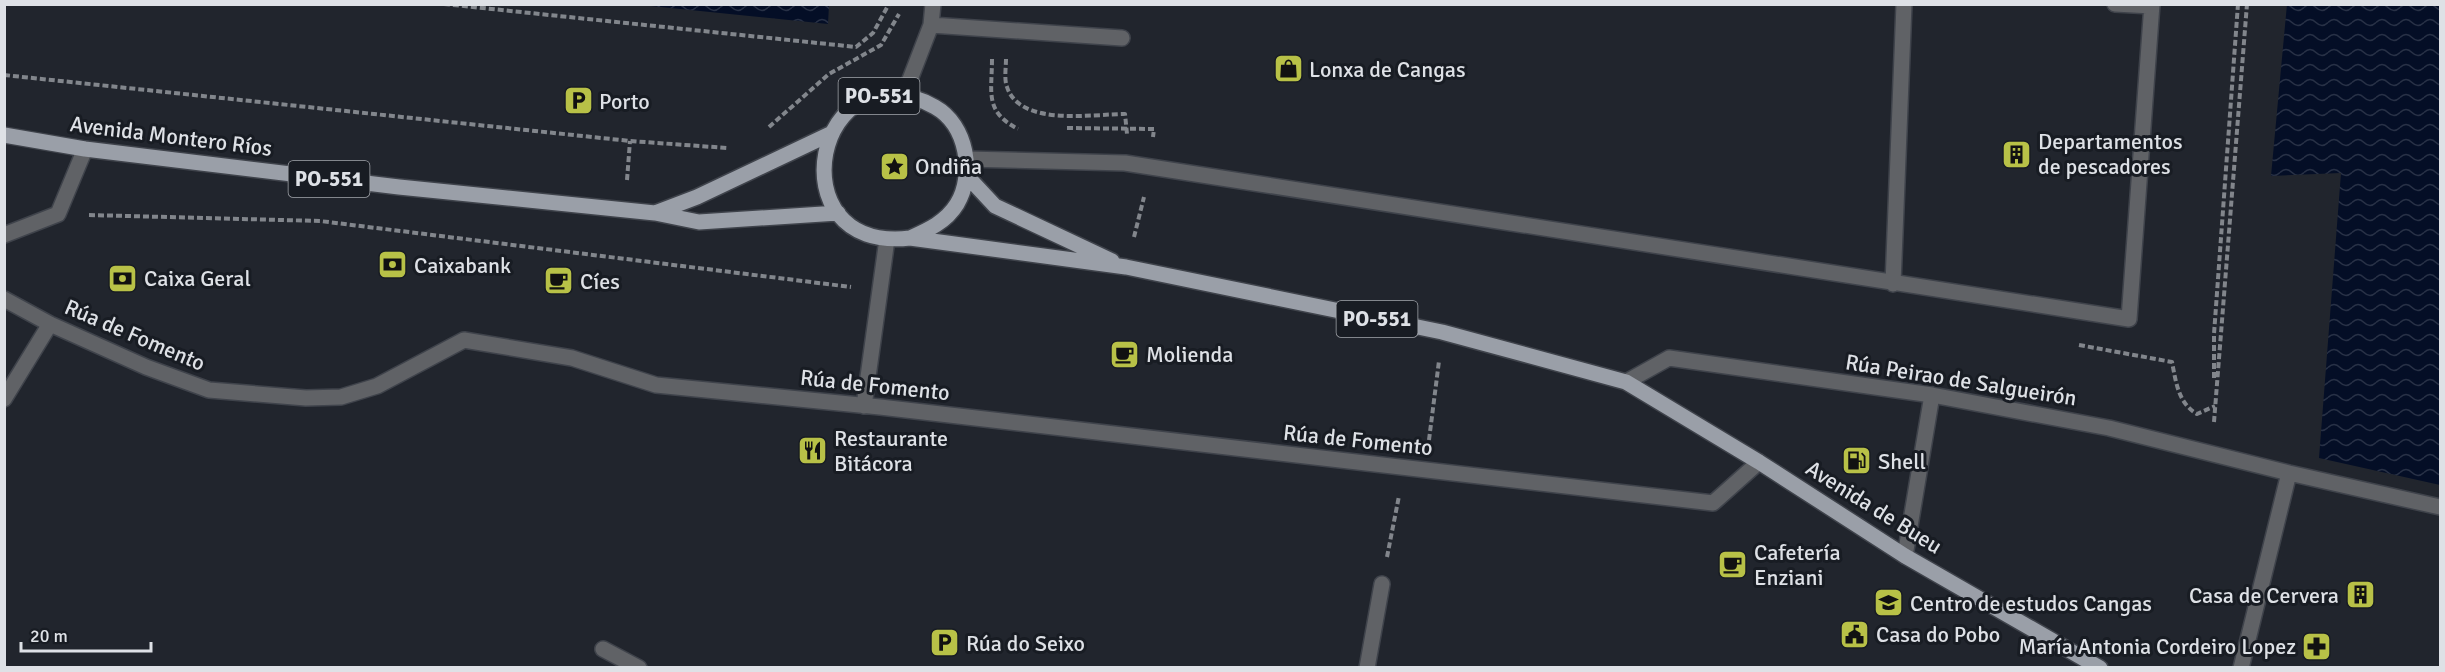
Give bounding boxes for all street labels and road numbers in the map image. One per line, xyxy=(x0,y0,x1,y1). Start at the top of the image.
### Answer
road number: PO-551 xyxy=(838,78,920,114)
street label: Avenida Montero Ríos xyxy=(68,110,274,162)
road number: PO-551 xyxy=(288,161,370,197)
street label: Rúa de Fomento xyxy=(61,293,209,377)
road number: PO-551 xyxy=(1336,301,1418,337)
street label: Rúa Peirao de Salgueirón xyxy=(1843,348,2079,412)
street label: Rúa de Fomento xyxy=(799,364,951,406)
street label: Rúa de Fomento xyxy=(1282,419,1434,461)
street label: Avenida de Bueu xyxy=(1801,454,1947,560)

